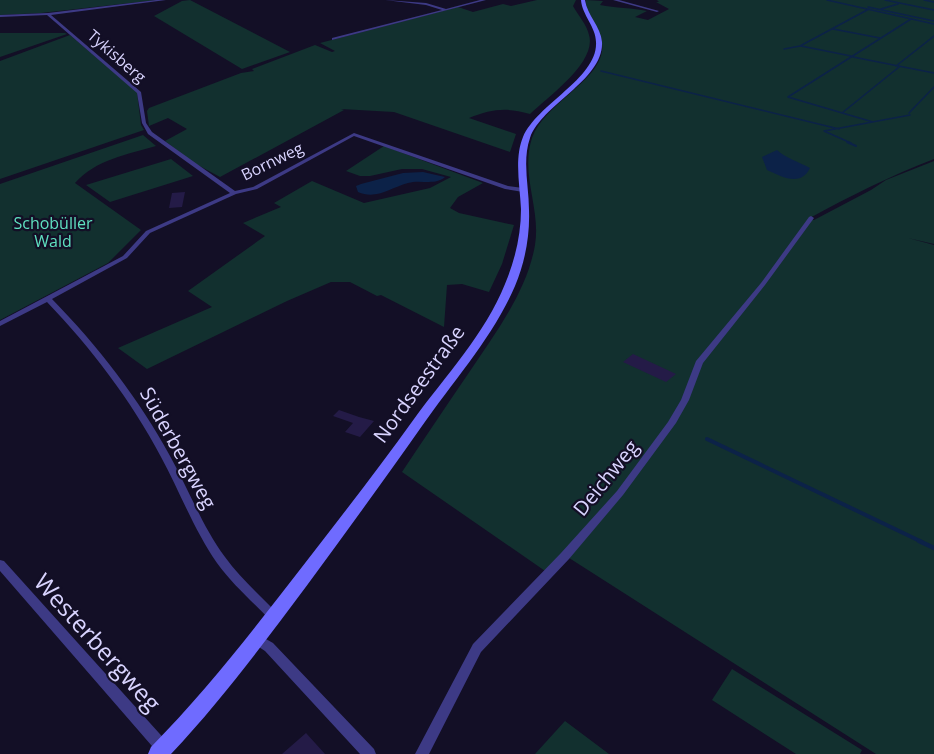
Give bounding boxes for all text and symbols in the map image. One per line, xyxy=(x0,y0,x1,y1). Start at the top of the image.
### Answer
street label: Tykisberg xyxy=(83,24,151,88)
street label: Bornweg xyxy=(237,136,307,185)
park label: Schobüller Wald xyxy=(13,212,93,252)
street label: Nordseestraße xyxy=(367,319,470,448)
street label: Süderbergweg xyxy=(134,382,223,513)
street label: Deichweg xyxy=(567,434,645,521)
street label: Westerbergweg xyxy=(27,566,169,718)

